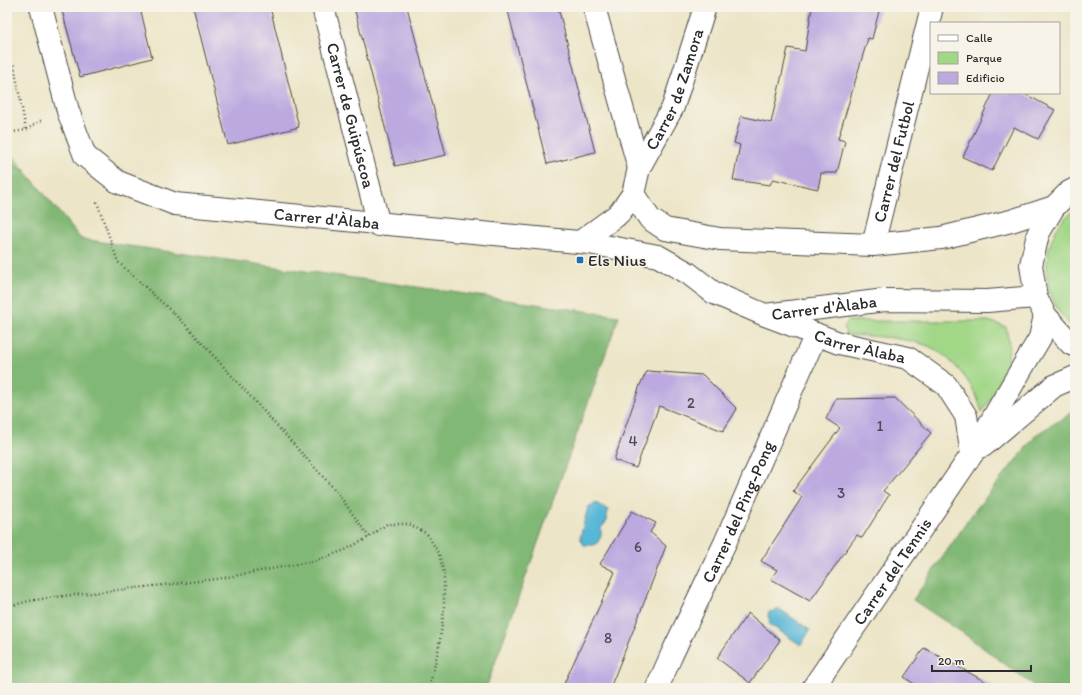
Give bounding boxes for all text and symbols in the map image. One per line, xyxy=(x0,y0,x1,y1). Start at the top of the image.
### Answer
legend xyxy=(930,22,1060,94)
street label: Carrer de Zamora xyxy=(641,26,708,153)
text: Calle xyxy=(966,31,993,45)
street label: Carrer de Guipúscoa xyxy=(323,41,379,190)
text: Parque xyxy=(966,51,1002,65)
text: Edificio xyxy=(966,71,1005,85)
street label: Carrer del Futbol xyxy=(869,98,918,224)
street label: Carrer d'Àlaba xyxy=(273,203,380,233)
place label: Els Nius xyxy=(588,250,646,270)
marker: Els Nius xyxy=(575,255,585,265)
street label: Carrer d'Àlaba xyxy=(770,291,878,324)
street label: Carrer Àlaba xyxy=(811,324,908,367)
house number: 2 xyxy=(687,394,695,412)
house number: 1 xyxy=(877,417,884,435)
house number: 4 xyxy=(628,432,638,450)
street label: Carrer del Ping-Pong xyxy=(698,437,778,586)
house number: 3 xyxy=(837,484,845,502)
street label: Carrer del Tennis xyxy=(849,514,936,629)
house number: 6 xyxy=(634,538,642,556)
house number: 8 xyxy=(604,629,612,647)
scale bar xyxy=(932,647,1031,673)
text: 20 m xyxy=(938,654,965,668)

